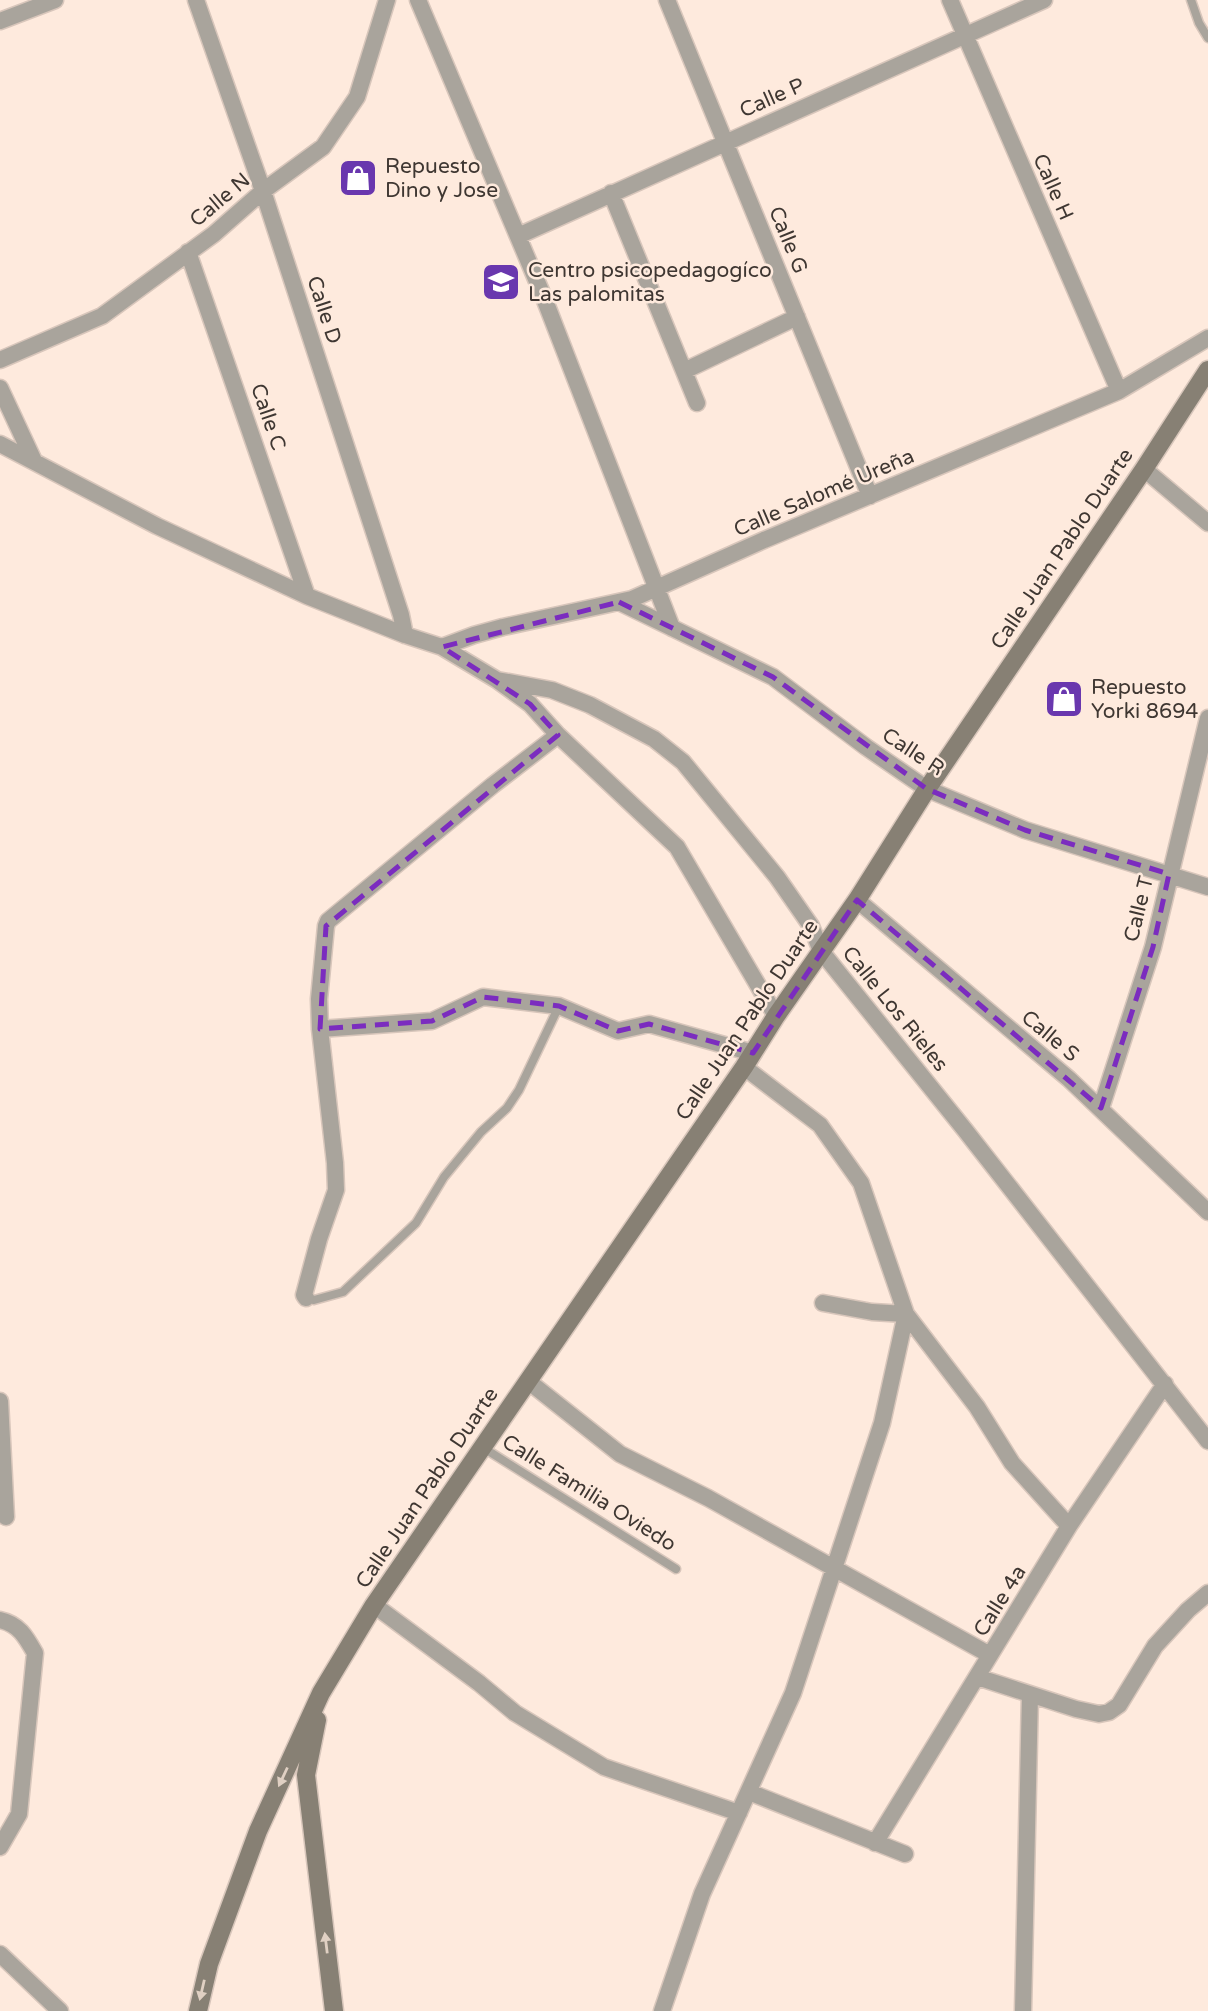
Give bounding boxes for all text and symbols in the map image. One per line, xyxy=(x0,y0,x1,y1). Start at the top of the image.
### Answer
street label: Calle P xyxy=(736,73,808,123)
street label: Calle H xyxy=(1027,150,1079,224)
place label: Repuesto Dino y Jose xyxy=(385,154,498,203)
shop icon: Repuesto Dino y Jose xyxy=(337,157,379,199)
street label: Calle N xyxy=(185,168,255,232)
street label: Calle G xyxy=(763,203,813,277)
place label: Centro psicopedagogíco Las palomitas xyxy=(528,258,772,307)
school or university icon: Centro psicopedagogíco Las palomitas xyxy=(480,261,522,303)
street label: Calle D xyxy=(301,273,347,347)
street label: Calle C xyxy=(245,380,291,454)
street label: Calle Salomé Ureña xyxy=(730,444,918,542)
street label: Calle Juan Pablo Duarte xyxy=(985,444,1139,654)
place label: Repuesto Yorki 8694 xyxy=(1091,675,1199,724)
shop icon: Repuesto Yorki 8694 xyxy=(1043,678,1085,720)
street label: Calle R xyxy=(877,723,949,781)
street label: Calle T xyxy=(1119,873,1159,945)
street label: Calle Juan Pablo Duarte xyxy=(670,915,824,1125)
street label: Calle Los Rieles xyxy=(837,941,953,1077)
street label: Calle S xyxy=(1016,1005,1084,1067)
street label: Calle Juan Pablo Duarte xyxy=(350,1383,504,1593)
street label: Calle Familia Oviedo xyxy=(497,1429,681,1557)
street label: Calle 4a xyxy=(968,1561,1032,1641)
one-way arrow xyxy=(277,1767,289,1787)
one-way arrow xyxy=(321,1932,332,1954)
one-way arrow xyxy=(197,1979,208,2001)

